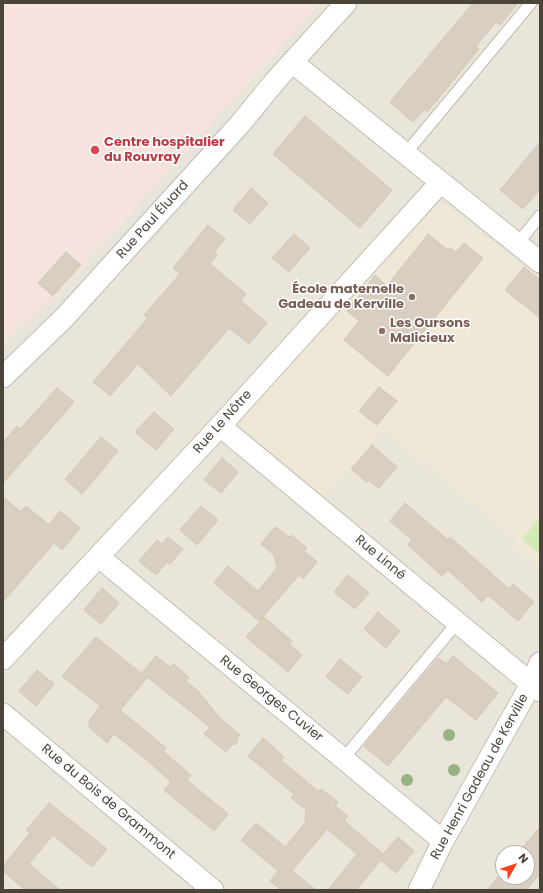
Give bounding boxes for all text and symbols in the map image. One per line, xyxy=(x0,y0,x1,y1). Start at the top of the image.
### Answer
place label: Centre hospitalier du Rouvray xyxy=(104,135,225,166)
marker: Centre hospitalier du Rouvray xyxy=(89,144,101,156)
street label: Rue Paul Éluard xyxy=(114,178,192,262)
place label: École maternelle Gadeau de Kerville xyxy=(278,282,404,313)
marker: École maternelle Gadeau de Kerville xyxy=(407,292,417,302)
place label: Les Oursons Malicieux xyxy=(390,316,470,347)
marker: Les Oursons Malicieux xyxy=(377,326,387,336)
street label: Rue Le Nôtre xyxy=(190,387,256,457)
street label: Rue Linné xyxy=(352,532,408,584)
street label: Rue Georges Cuvier xyxy=(216,653,326,745)
street label: Rue Henri Gadeau de Kerville xyxy=(428,691,532,863)
street label: Rue du Bois de Grammont xyxy=(38,741,178,863)
north arrow xyxy=(495,845,535,885)
text: N xyxy=(515,850,532,866)

